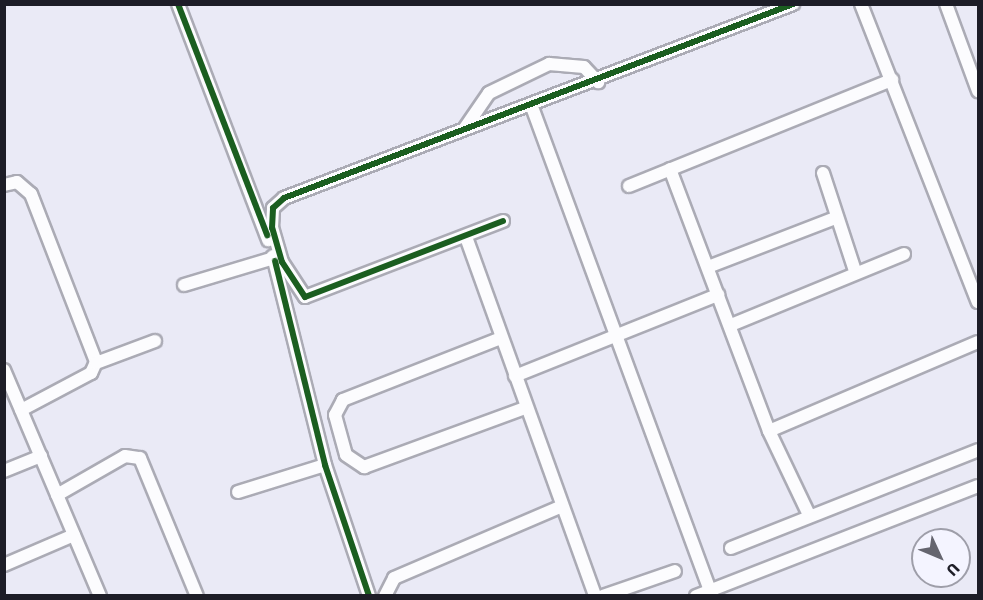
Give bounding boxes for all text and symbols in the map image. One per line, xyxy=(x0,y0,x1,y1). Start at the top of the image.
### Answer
north arrow xyxy=(911,528,971,588)
text: U xyxy=(942,558,963,580)

